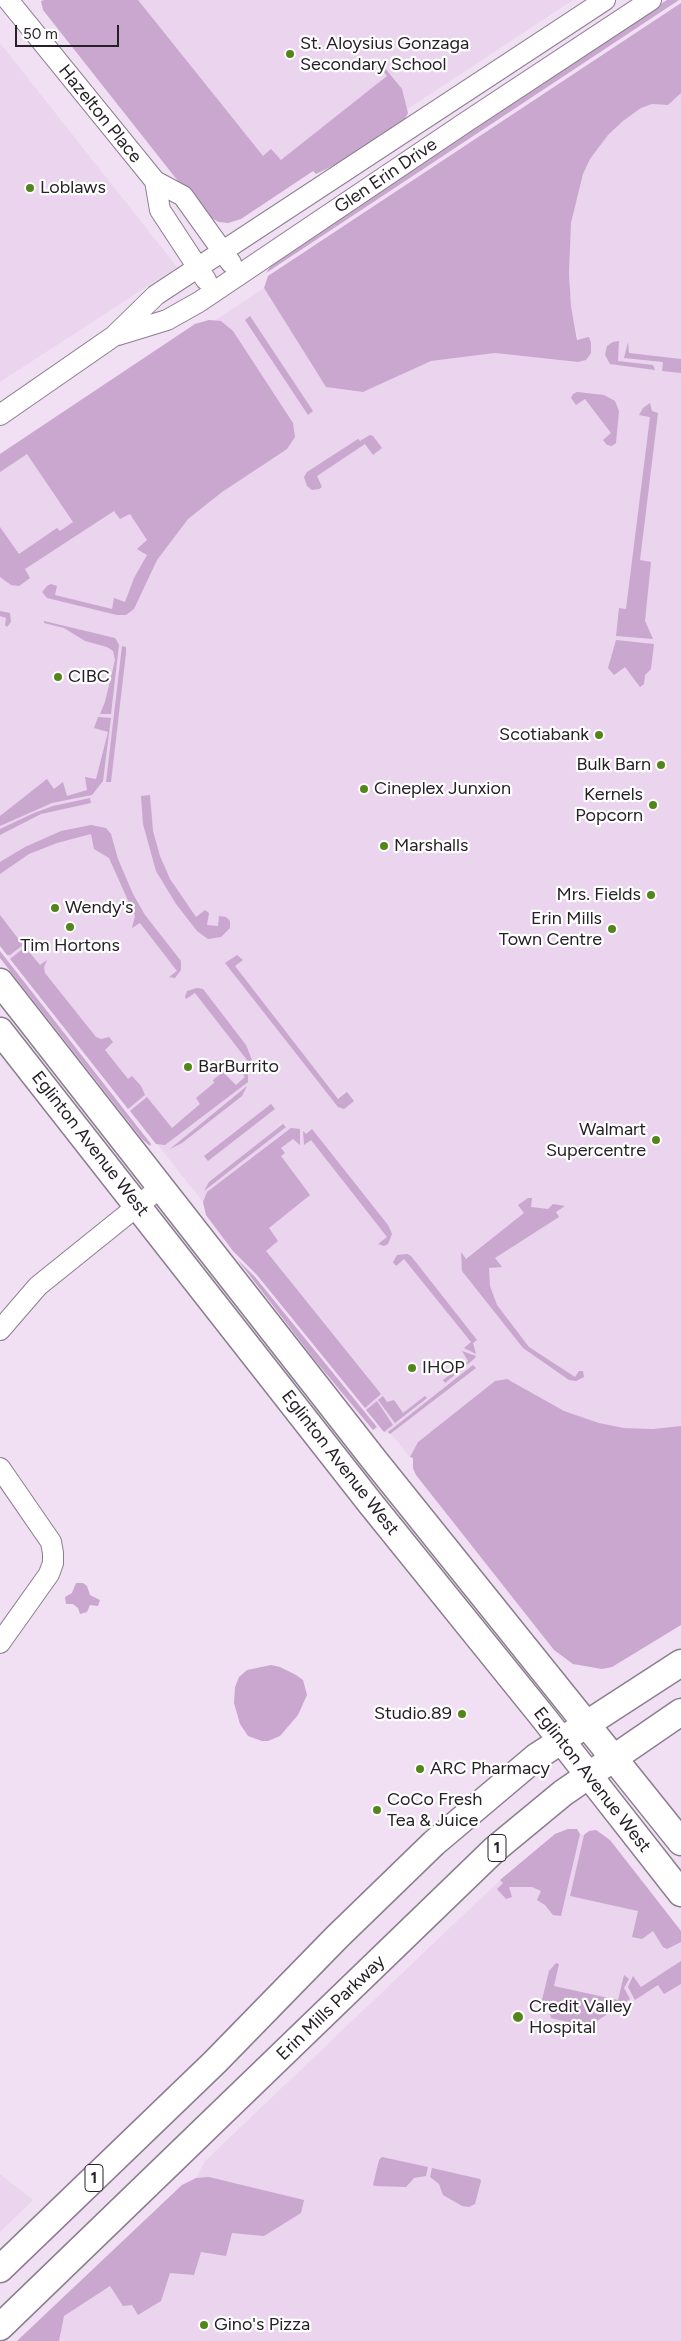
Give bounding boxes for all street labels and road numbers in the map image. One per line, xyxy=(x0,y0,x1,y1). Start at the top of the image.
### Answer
street label: Hazelton Place xyxy=(54,61,146,167)
street label: Glen Erin Drive xyxy=(331,134,441,218)
street label: Eglinton Avenue West xyxy=(27,1067,153,1221)
street label: Eglinton Avenue West xyxy=(277,1386,403,1540)
street label: Eglinton Avenue West xyxy=(529,1703,655,1857)
road number: 1 xyxy=(488,1835,506,1862)
street label: Erin Mills Parkway xyxy=(272,1951,390,2065)
road number: 1 xyxy=(85,2164,103,2192)

